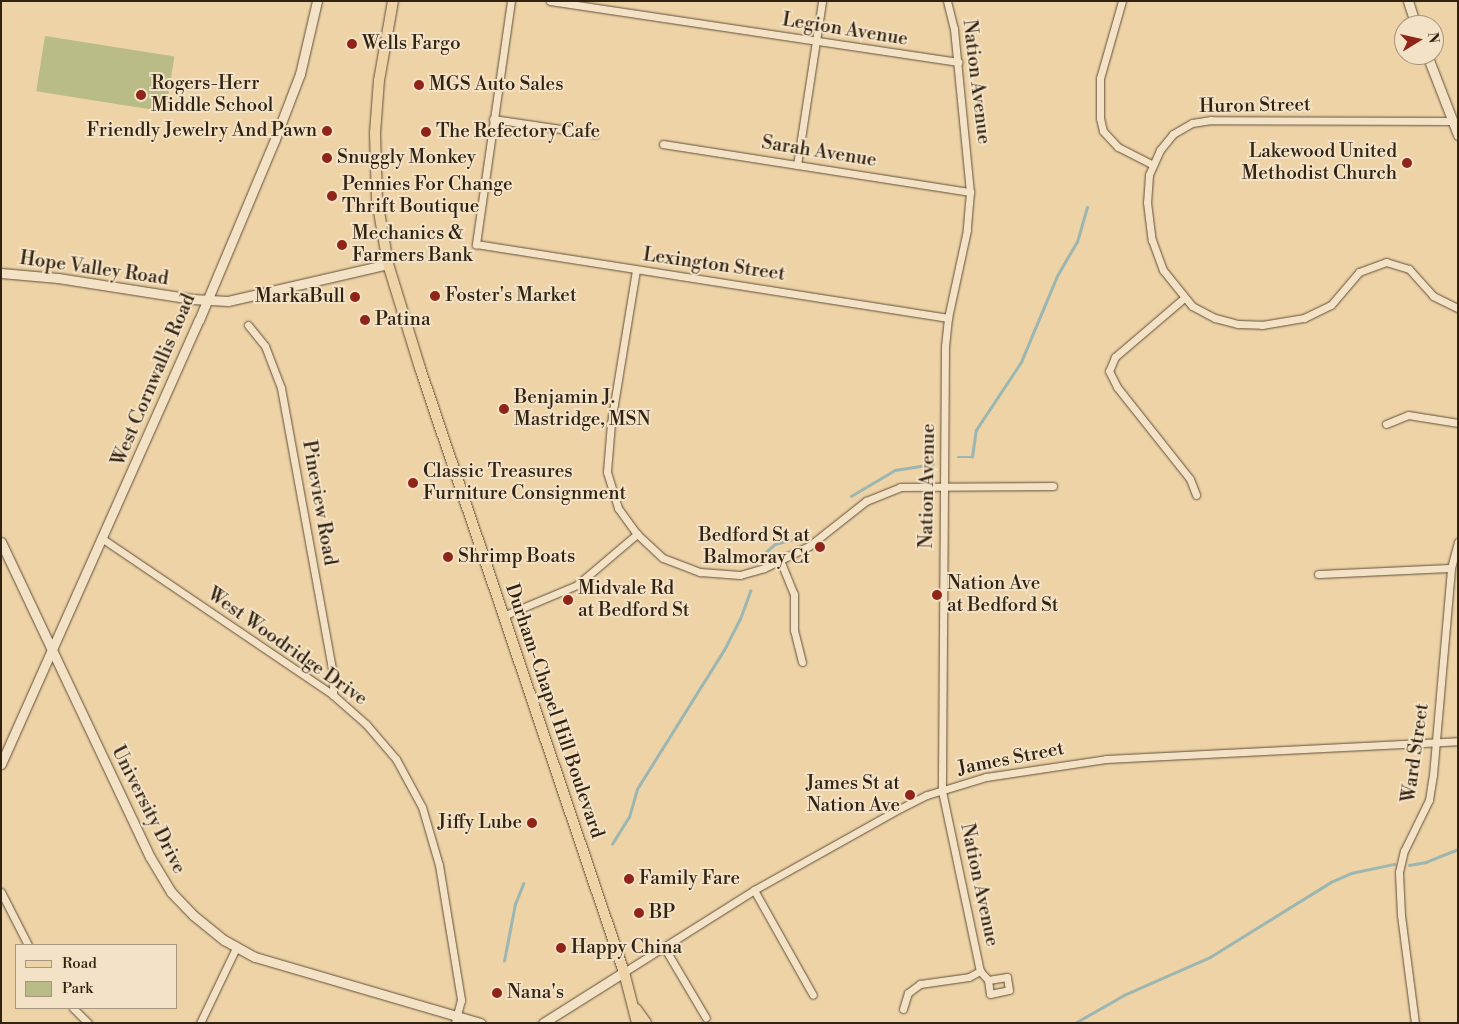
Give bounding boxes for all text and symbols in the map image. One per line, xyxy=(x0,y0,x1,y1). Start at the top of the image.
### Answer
street label: Legion Avenue xyxy=(781,9,909,51)
north arrow xyxy=(1394,15,1444,65)
street label: Nation Avenue xyxy=(957,19,995,145)
text: N xyxy=(1423,31,1443,45)
place label: Wells Fargo xyxy=(362,33,461,55)
marker: Wells Fargo xyxy=(346,38,358,50)
place label: Rogers-Herr Middle School xyxy=(151,73,273,117)
place label: MGS Auto Sales xyxy=(429,74,563,96)
marker: MGS Auto Sales xyxy=(413,79,425,91)
marker: Rogers-Herr Middle School xyxy=(135,89,147,101)
street label: Huron Street xyxy=(1199,94,1311,118)
place label: Friendly Jewelry And Pawn xyxy=(86,120,317,142)
place label: The Refectory Cafe xyxy=(436,121,600,143)
marker: Friendly Jewelry And Pawn xyxy=(321,125,333,137)
marker: The Refectory Cafe xyxy=(420,126,432,138)
street label: Sarah Avenue xyxy=(760,132,878,172)
place label: Lakewood United Methodist Church xyxy=(1242,141,1397,185)
place label: Snuggly Monkey xyxy=(337,147,476,169)
marker: Snuggly Monkey xyxy=(321,152,333,164)
marker: Lakewood United Methodist Church xyxy=(1401,157,1413,169)
place label: Pennies For Change Thrift Boutique xyxy=(342,174,513,218)
marker: Pennies For Change Thrift Boutique xyxy=(326,190,338,202)
place label: Mechanics & Farmers Bank xyxy=(352,223,472,267)
marker: Mechanics & Farmers Bank xyxy=(336,239,348,251)
street label: Lexington Street xyxy=(642,244,786,286)
street label: Hope Valley Road xyxy=(18,247,170,291)
place label: Foster's Market xyxy=(445,285,577,307)
place label: MarkaBull xyxy=(255,286,345,308)
street label: West Cornwallis Road xyxy=(107,290,201,470)
marker: Foster's Market xyxy=(429,290,441,302)
marker: MarkaBull xyxy=(349,291,361,303)
place label: Patina xyxy=(375,309,431,331)
marker: Patina xyxy=(359,314,371,326)
place label: Benjamin J. Mastridge, MSN xyxy=(514,387,651,431)
marker: Benjamin J. Mastridge, MSN xyxy=(498,403,510,415)
street label: Nation Avenue xyxy=(916,423,940,549)
street label: Pineview Road xyxy=(297,439,341,567)
place label: Classic Treasures Furniture Consignment xyxy=(423,461,626,505)
marker: Classic Treasures Furniture Consignment xyxy=(407,477,419,489)
place label: Bedford St at Balmoray Ct xyxy=(698,525,810,569)
marker: Bedford St at Balmoray Ct xyxy=(814,541,826,553)
place label: Shrimp Boats xyxy=(458,546,575,568)
marker: Shrimp Boats xyxy=(442,551,454,563)
place label: Nation Ave at Bedford St xyxy=(947,573,1059,617)
place label: Midvale Rd at Bedford St xyxy=(578,578,690,622)
street label: Durham-Chapel Hill Boulevard xyxy=(500,581,608,841)
street label: West Woodridge Drive xyxy=(203,583,371,711)
marker: Nation Ave at Bedford St xyxy=(931,589,943,601)
marker: Midvale Rd at Bedford St xyxy=(562,594,574,606)
street label: Ward Street xyxy=(1398,702,1434,804)
street label: James Street xyxy=(956,738,1066,780)
street label: University Drive xyxy=(106,742,190,878)
place label: James St at Nation Ave xyxy=(806,773,900,817)
marker: James St at Nation Ave xyxy=(904,789,916,801)
place label: Jiffy Lube xyxy=(438,812,522,834)
marker: Jiffy Lube xyxy=(526,817,538,829)
street label: Nation Avenue xyxy=(955,822,1003,948)
place label: Family Fare xyxy=(639,868,740,890)
marker: Family Fare xyxy=(623,873,635,885)
place label: BP xyxy=(649,902,675,924)
marker: BP xyxy=(633,907,645,919)
place label: Happy China xyxy=(571,937,682,959)
marker: Happy China xyxy=(555,942,567,954)
legend xyxy=(15,944,178,1009)
text: Road xyxy=(62,954,97,973)
text: Park xyxy=(62,979,93,998)
place label: Nana's xyxy=(507,982,564,1004)
marker: Nana's xyxy=(491,987,503,999)

